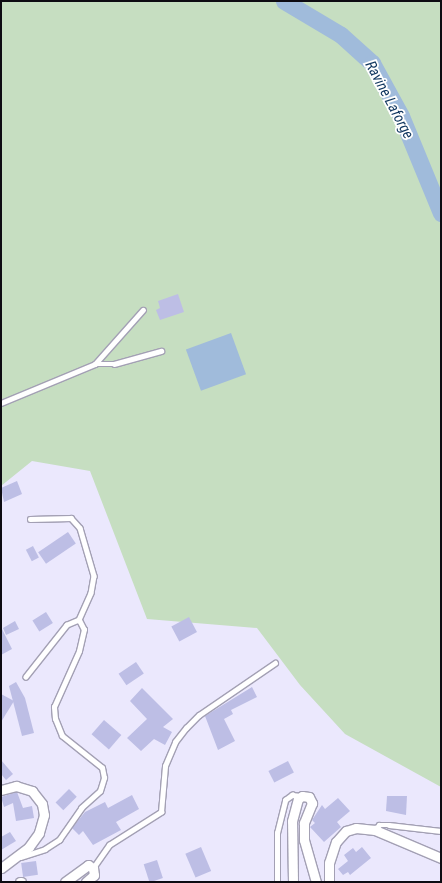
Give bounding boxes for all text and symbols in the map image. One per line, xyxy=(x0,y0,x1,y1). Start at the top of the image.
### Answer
water label: Ravine Laforge xyxy=(361,58,417,142)

